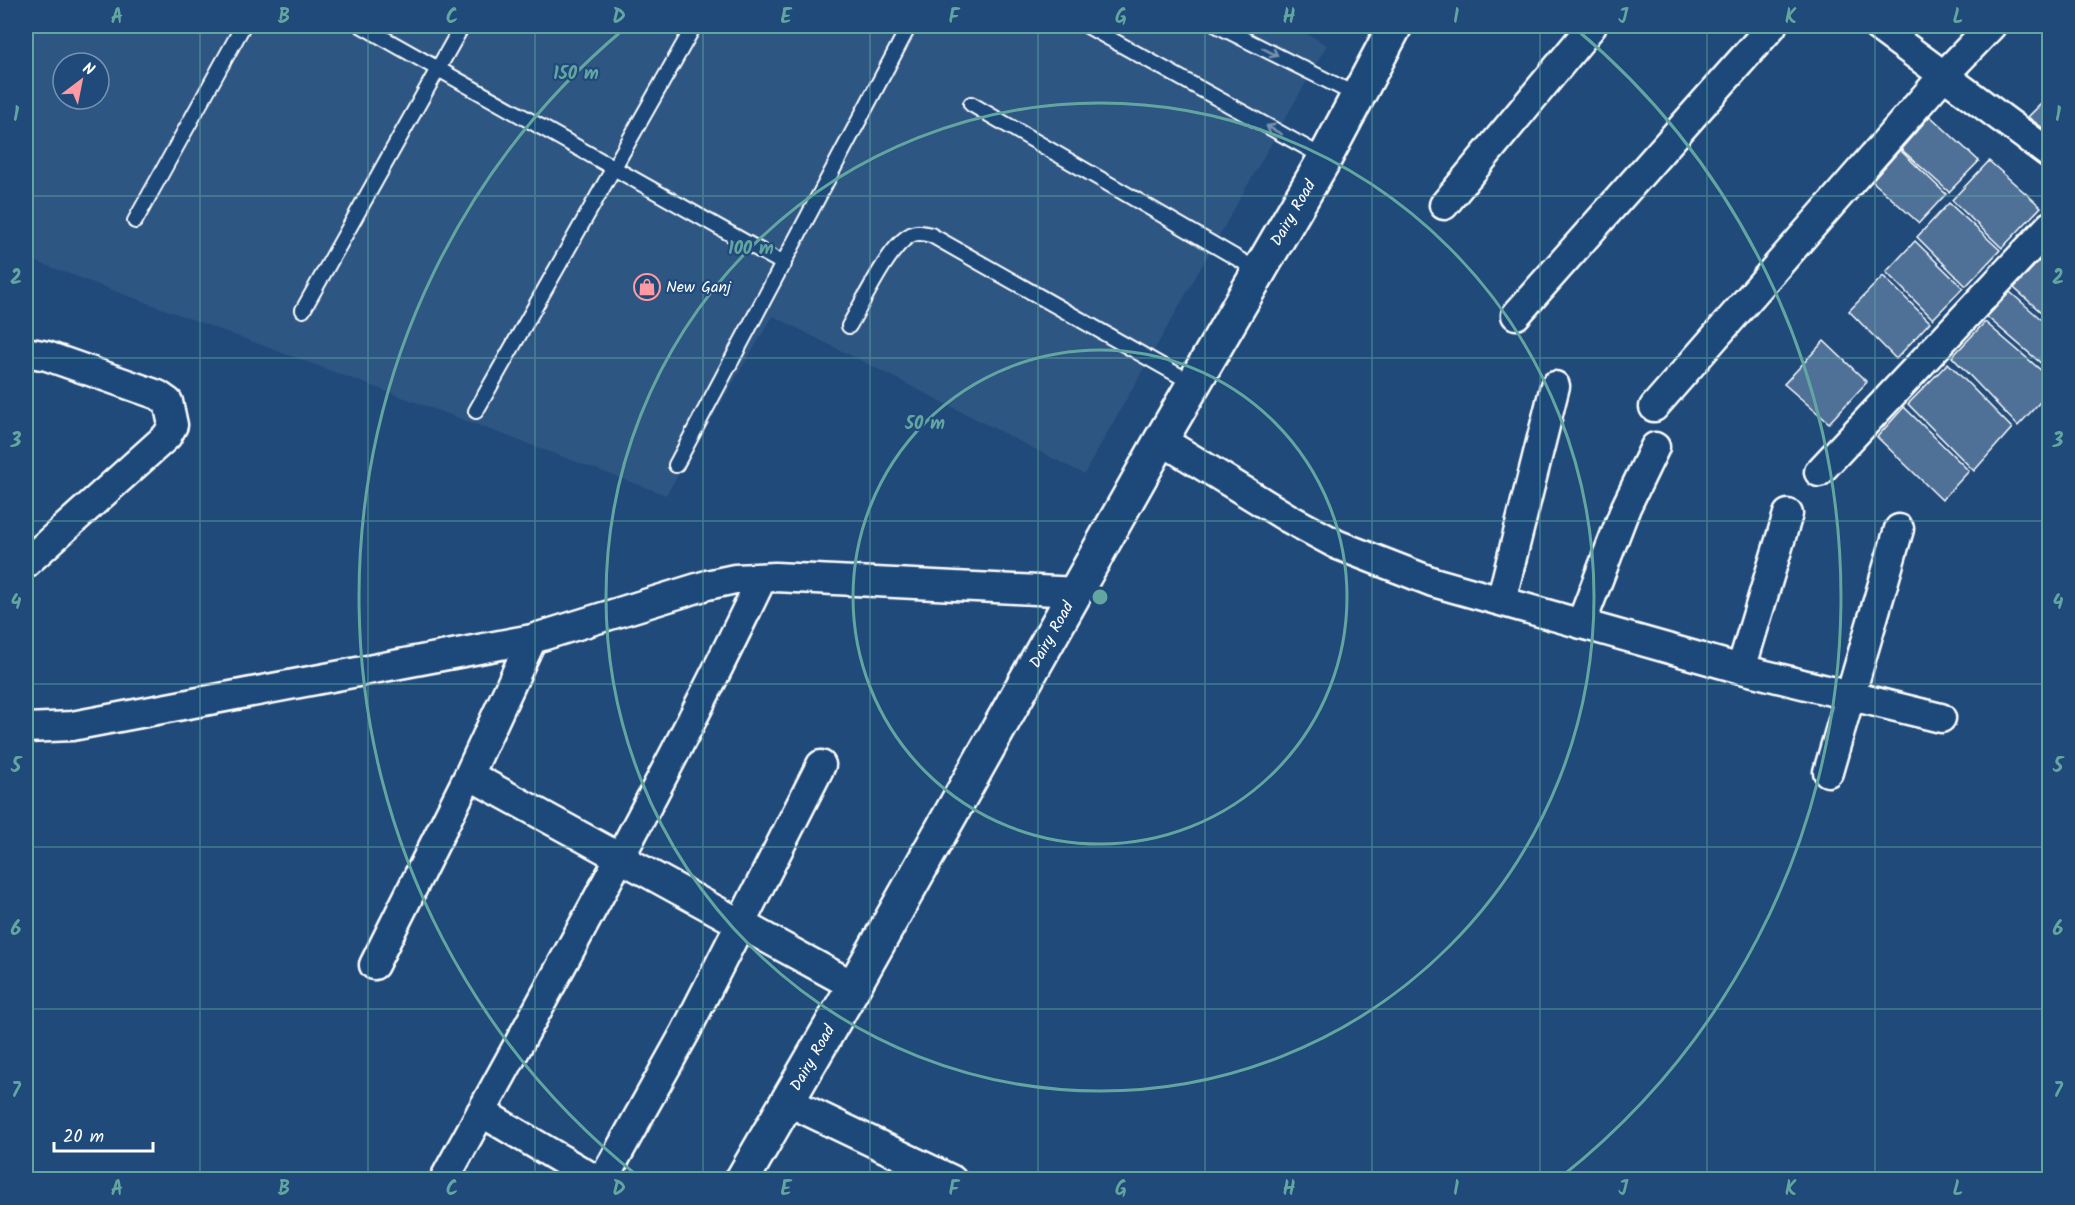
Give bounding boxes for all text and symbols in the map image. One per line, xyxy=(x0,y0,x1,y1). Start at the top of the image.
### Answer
text: A xyxy=(111,2,123,34)
text: B xyxy=(278,2,290,34)
text: C xyxy=(446,2,458,34)
text: D xyxy=(612,2,626,34)
text: E xyxy=(780,2,792,34)
text: F xyxy=(949,2,961,34)
text: G xyxy=(1115,2,1127,34)
text: H xyxy=(1282,2,1296,34)
text: I xyxy=(1453,2,1459,34)
text: J xyxy=(1618,2,1629,34)
text: K xyxy=(1785,2,1797,34)
text: L xyxy=(1953,2,1963,34)
one-way arrow xyxy=(1261,46,1278,58)
north arrow xyxy=(51,51,111,111)
text: N xyxy=(77,56,99,83)
text: 150 m xyxy=(553,60,599,89)
text: 1 xyxy=(13,100,19,132)
text: 1 xyxy=(2055,100,2061,132)
one-way arrow xyxy=(1265,123,1282,135)
street label: Dairy Road xyxy=(1264,174,1323,251)
text: 100 m xyxy=(728,235,774,264)
text: 2 xyxy=(10,263,22,295)
text: 2 xyxy=(2052,263,2064,295)
shop icon: New Ganj xyxy=(632,272,662,302)
place label: New Ganj xyxy=(666,275,732,300)
text: 50 m xyxy=(904,410,945,439)
text: 3 xyxy=(10,426,22,458)
text: 3 xyxy=(2052,426,2064,458)
centre of rings xyxy=(1090,587,1110,607)
text: 4 xyxy=(11,588,22,620)
text: 4 xyxy=(2053,588,2064,620)
street label: Dairy Road xyxy=(1023,596,1081,673)
text: 5 xyxy=(10,751,23,783)
text: 5 xyxy=(2052,751,2065,783)
text: 6 xyxy=(11,914,22,946)
text: 6 xyxy=(2053,914,2064,946)
street label: Dairy Road xyxy=(783,1019,842,1096)
text: 7 xyxy=(11,1076,21,1108)
text: 7 xyxy=(2053,1076,2063,1108)
scale bar xyxy=(54,1115,153,1153)
text: 20 m xyxy=(63,1123,104,1152)
text: A xyxy=(111,1174,123,1205)
text: B xyxy=(278,1174,290,1205)
text: C xyxy=(446,1174,458,1205)
text: D xyxy=(612,1174,626,1205)
text: E xyxy=(780,1174,792,1205)
text: F xyxy=(949,1174,961,1205)
text: G xyxy=(1115,1174,1127,1205)
text: H xyxy=(1282,1174,1296,1205)
text: I xyxy=(1453,1174,1459,1205)
text: J xyxy=(1618,1174,1629,1205)
text: K xyxy=(1785,1174,1797,1205)
text: L xyxy=(1953,1174,1963,1205)

